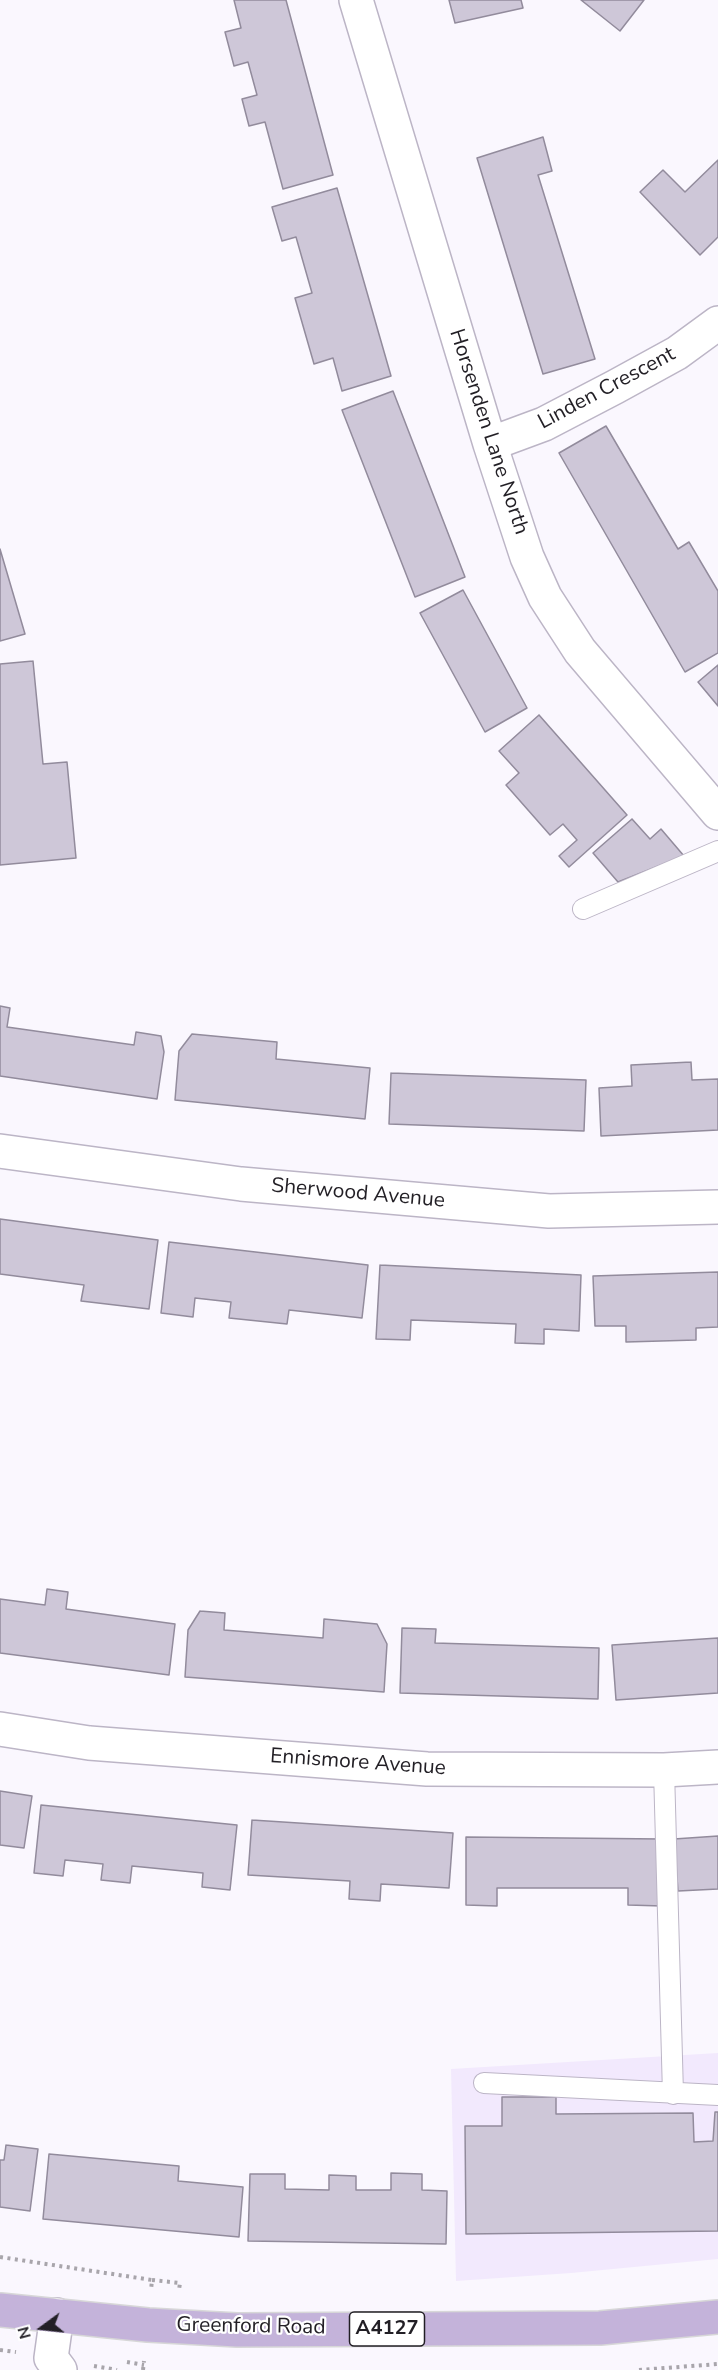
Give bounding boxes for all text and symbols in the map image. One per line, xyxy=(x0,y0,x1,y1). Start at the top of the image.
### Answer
street label: Horsenden Lane North xyxy=(443,326,533,538)
street label: Linden Crescent xyxy=(534,342,680,436)
street label: Sherwood Avenue xyxy=(270,1174,446,1214)
street label: Ennismore Avenue xyxy=(269,1744,447,1782)
north arrow xyxy=(12,2298,72,2358)
road number: A4127 xyxy=(350,2312,424,2346)
street label: Greenford Road xyxy=(176,2313,326,2341)
text: N xyxy=(12,2324,37,2341)

